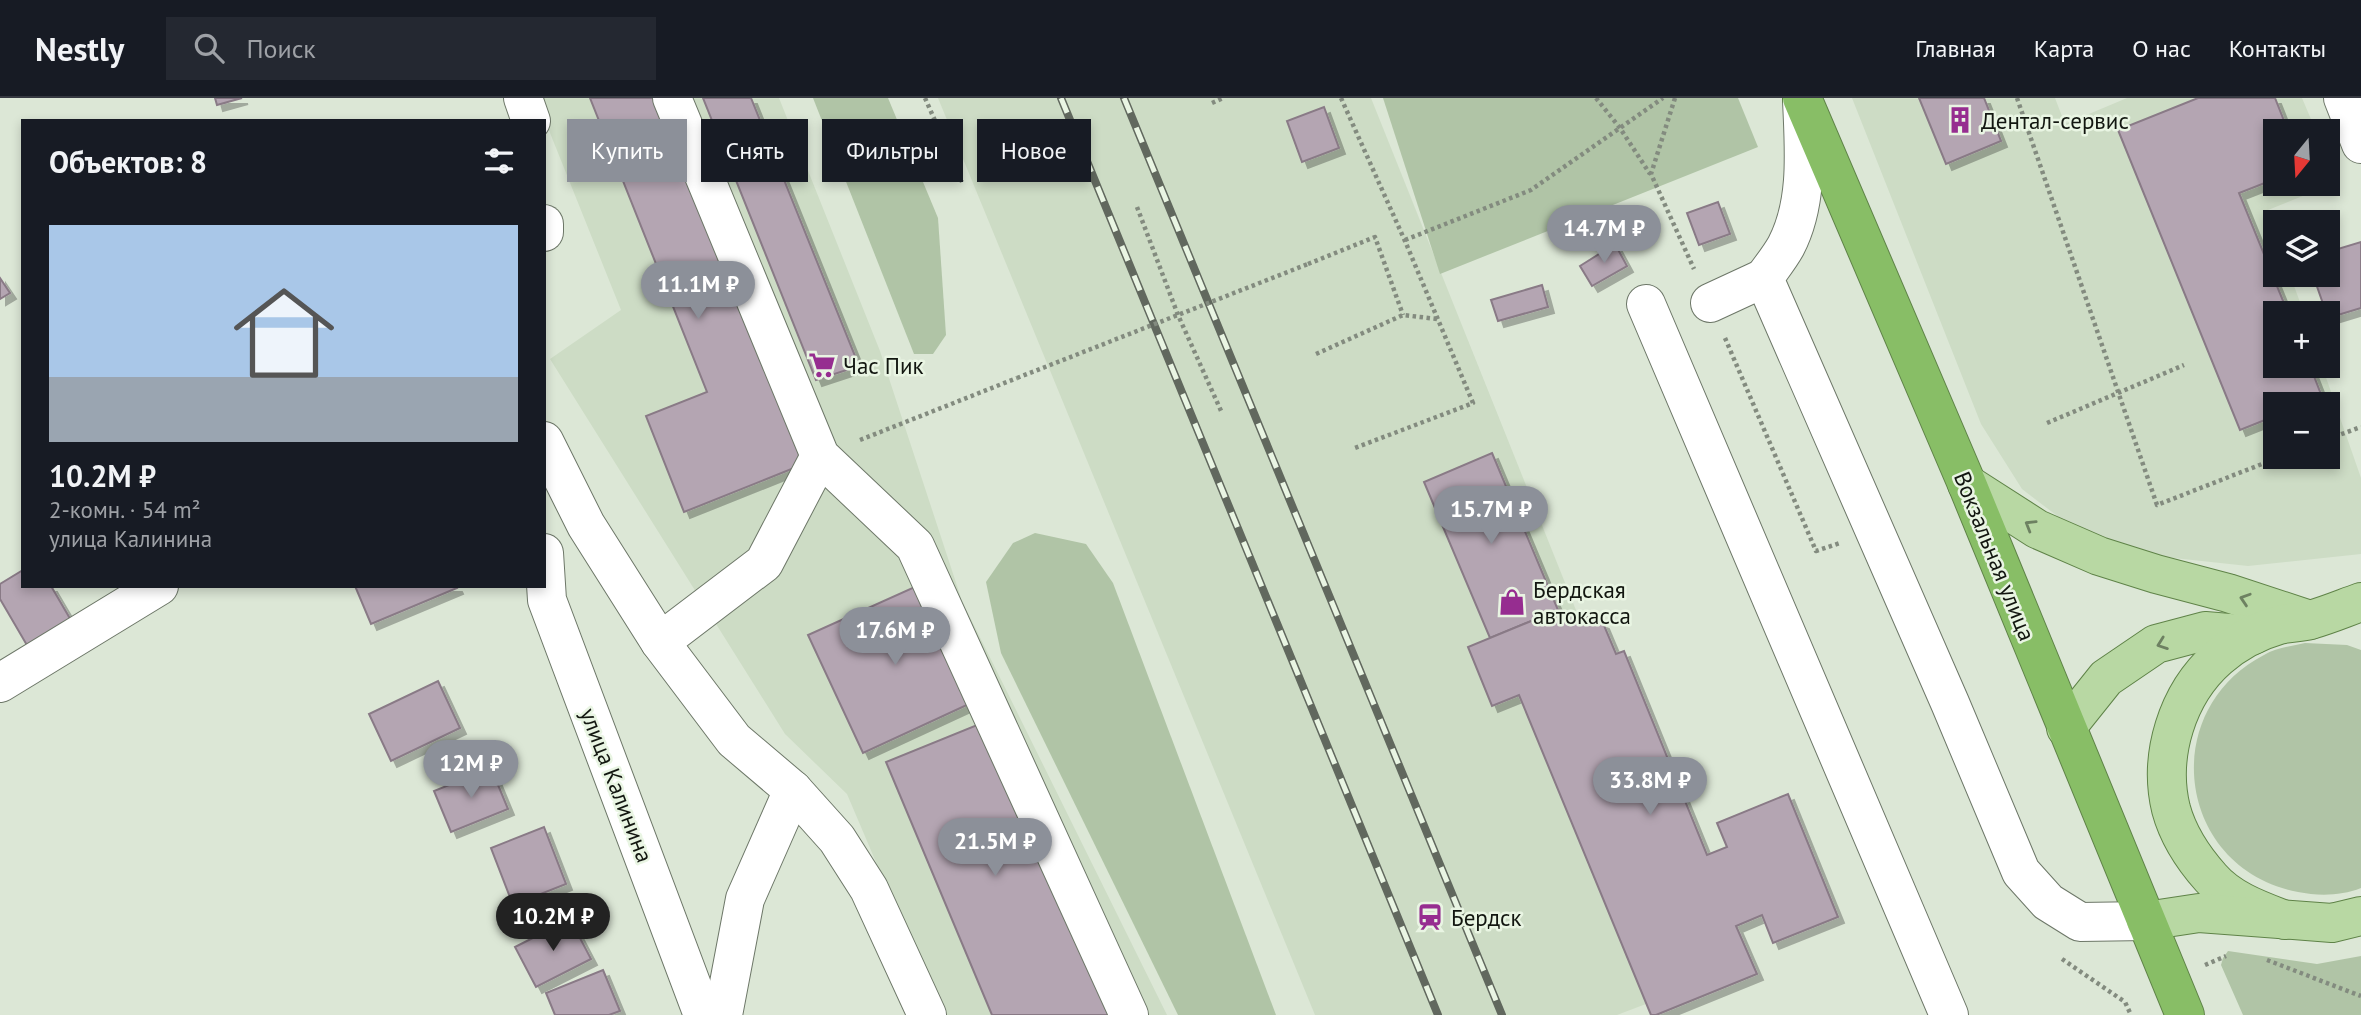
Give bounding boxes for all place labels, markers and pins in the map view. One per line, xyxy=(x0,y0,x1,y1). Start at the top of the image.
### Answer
building icon: Дентал-сервис xyxy=(1945,105,1975,135)
place label: Дентал-сервис xyxy=(1981,106,2129,135)
pin: 14.7M ₽ xyxy=(1539,206,1669,265)
pin: 11.1M ₽ xyxy=(633,262,763,321)
supermarket icon: Час Пик xyxy=(807,350,837,380)
place label: Час Пик xyxy=(843,351,924,380)
pin: 15.7M ₽ xyxy=(1426,486,1556,546)
place label: Бердская автокасса xyxy=(1533,575,1631,630)
shop icon: Бердская автокасса xyxy=(1497,587,1527,617)
pin: 17.6M ₽ xyxy=(830,608,960,667)
pin: 12M ₽ xyxy=(422,740,520,800)
pin: 33.8M ₽ xyxy=(1585,758,1715,817)
pin: 21.5M ₽ xyxy=(930,818,1060,878)
pin: 10.2M ₽ xyxy=(488,894,618,953)
station icon: Бердск xyxy=(1415,902,1445,932)
place label: Бердск xyxy=(1451,903,1521,932)

